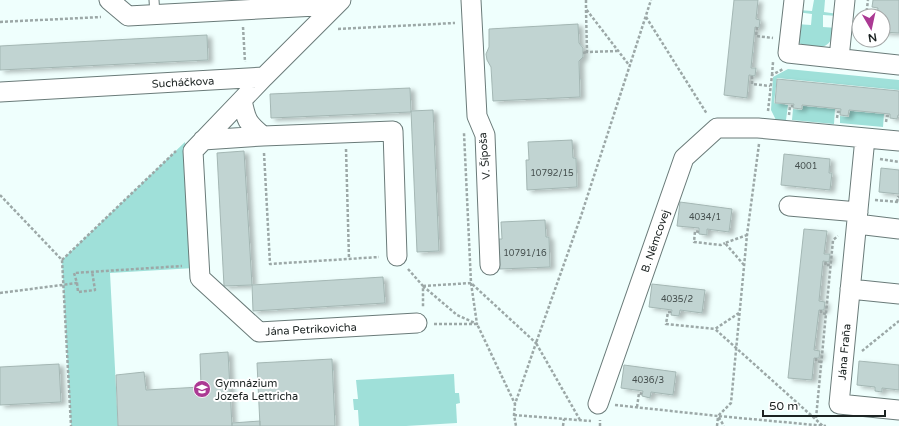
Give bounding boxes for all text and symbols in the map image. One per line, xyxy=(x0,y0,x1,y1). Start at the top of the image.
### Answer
north arrow xyxy=(851,8,891,48)
text: N xyxy=(867,30,878,44)
street label: Sucháčkova xyxy=(152,74,215,91)
street label: V. Šípoša xyxy=(475,132,493,180)
house number: 4001 xyxy=(795,161,817,172)
house number: 10792/15 xyxy=(530,168,574,179)
street label: B. Němcovej xyxy=(639,208,672,274)
house number: 4034/1 xyxy=(689,212,721,223)
house number: 10791/16 xyxy=(503,248,547,259)
house number: 4035/2 xyxy=(661,294,693,305)
street label: Jána Petrikovicha xyxy=(265,321,357,338)
street label: Jána Fraňa xyxy=(836,323,853,381)
house number: 4036/3 xyxy=(632,375,664,386)
place label: Gymnázium Jozefa Lettricha xyxy=(215,377,298,403)
school or university icon: Gymnázium Jozefa Lettricha xyxy=(192,379,212,399)
scale bar xyxy=(763,392,885,418)
text: 50 m xyxy=(769,399,798,413)

